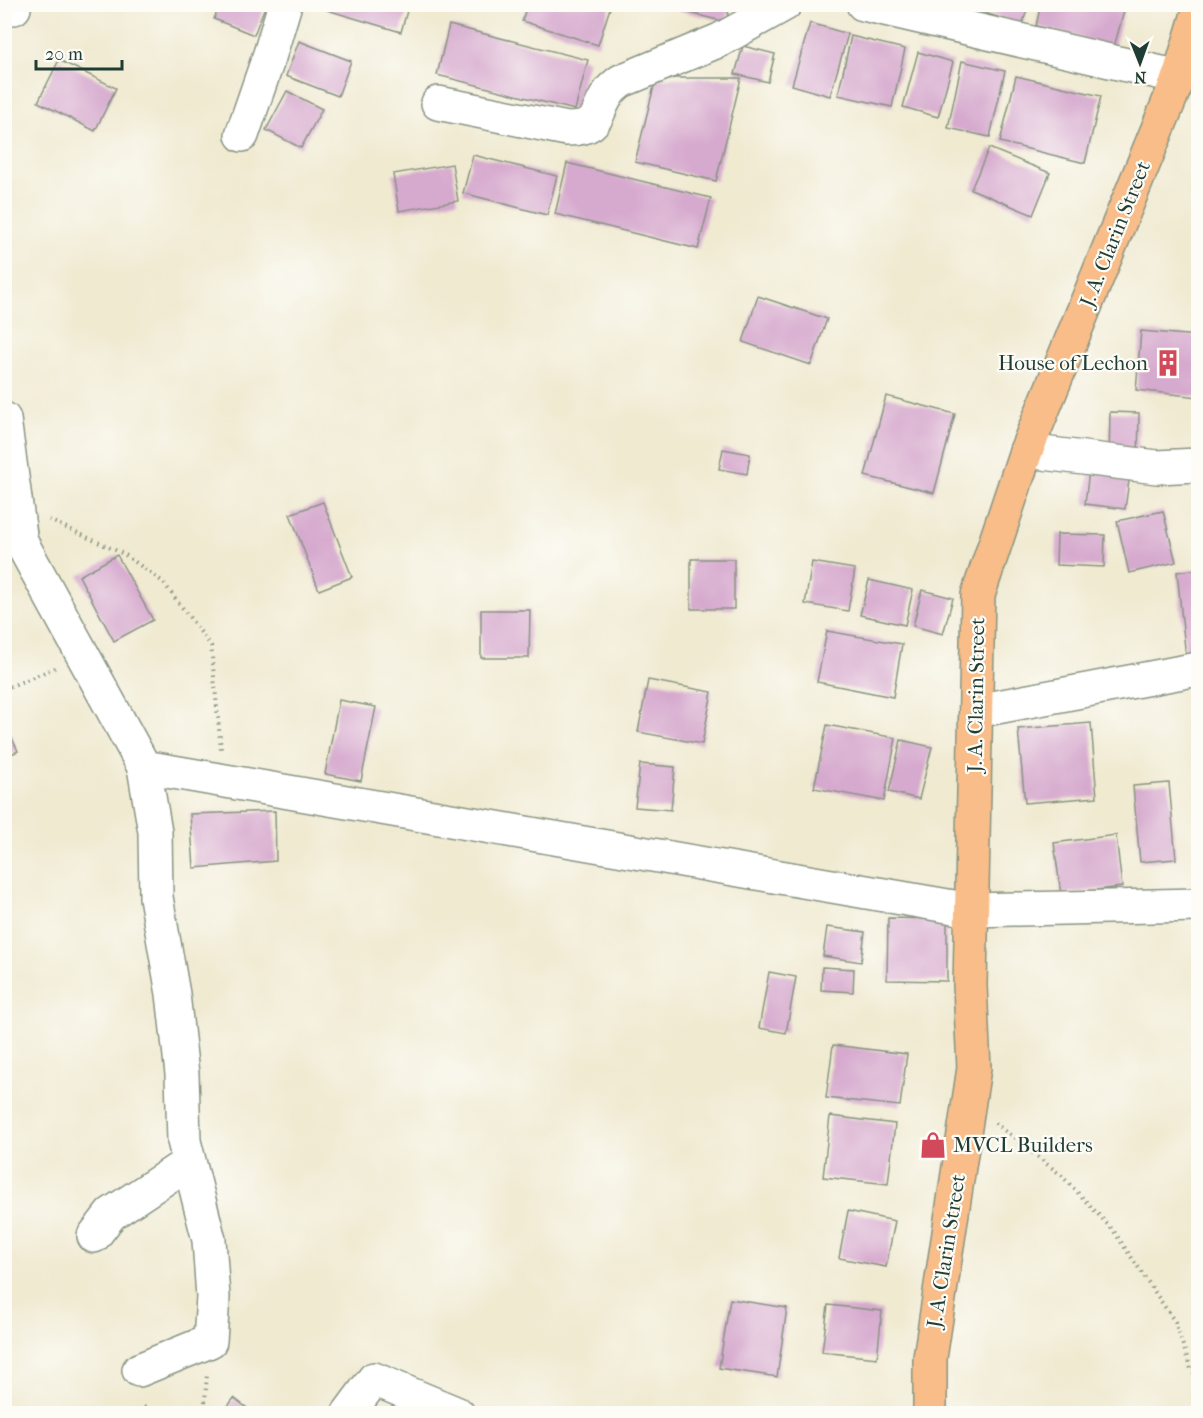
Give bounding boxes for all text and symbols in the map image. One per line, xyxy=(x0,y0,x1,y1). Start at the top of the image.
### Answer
scale bar xyxy=(36,33,122,71)
north arrow xyxy=(1110,33,1170,93)
text: 20 m xyxy=(45,44,83,65)
text: N xyxy=(1133,68,1146,87)
street label: J. A. Clarin Street xyxy=(1074,157,1155,312)
building icon: House of Lechon xyxy=(1153,348,1183,378)
place label: House of Lechon xyxy=(998,351,1148,375)
street label: J. A. Clarin Street xyxy=(963,617,989,775)
shop icon: MVCL Builders xyxy=(918,1130,948,1160)
place label: MVCL Builders xyxy=(953,1133,1093,1157)
street label: J. A. Clarin Street xyxy=(922,1172,970,1332)

